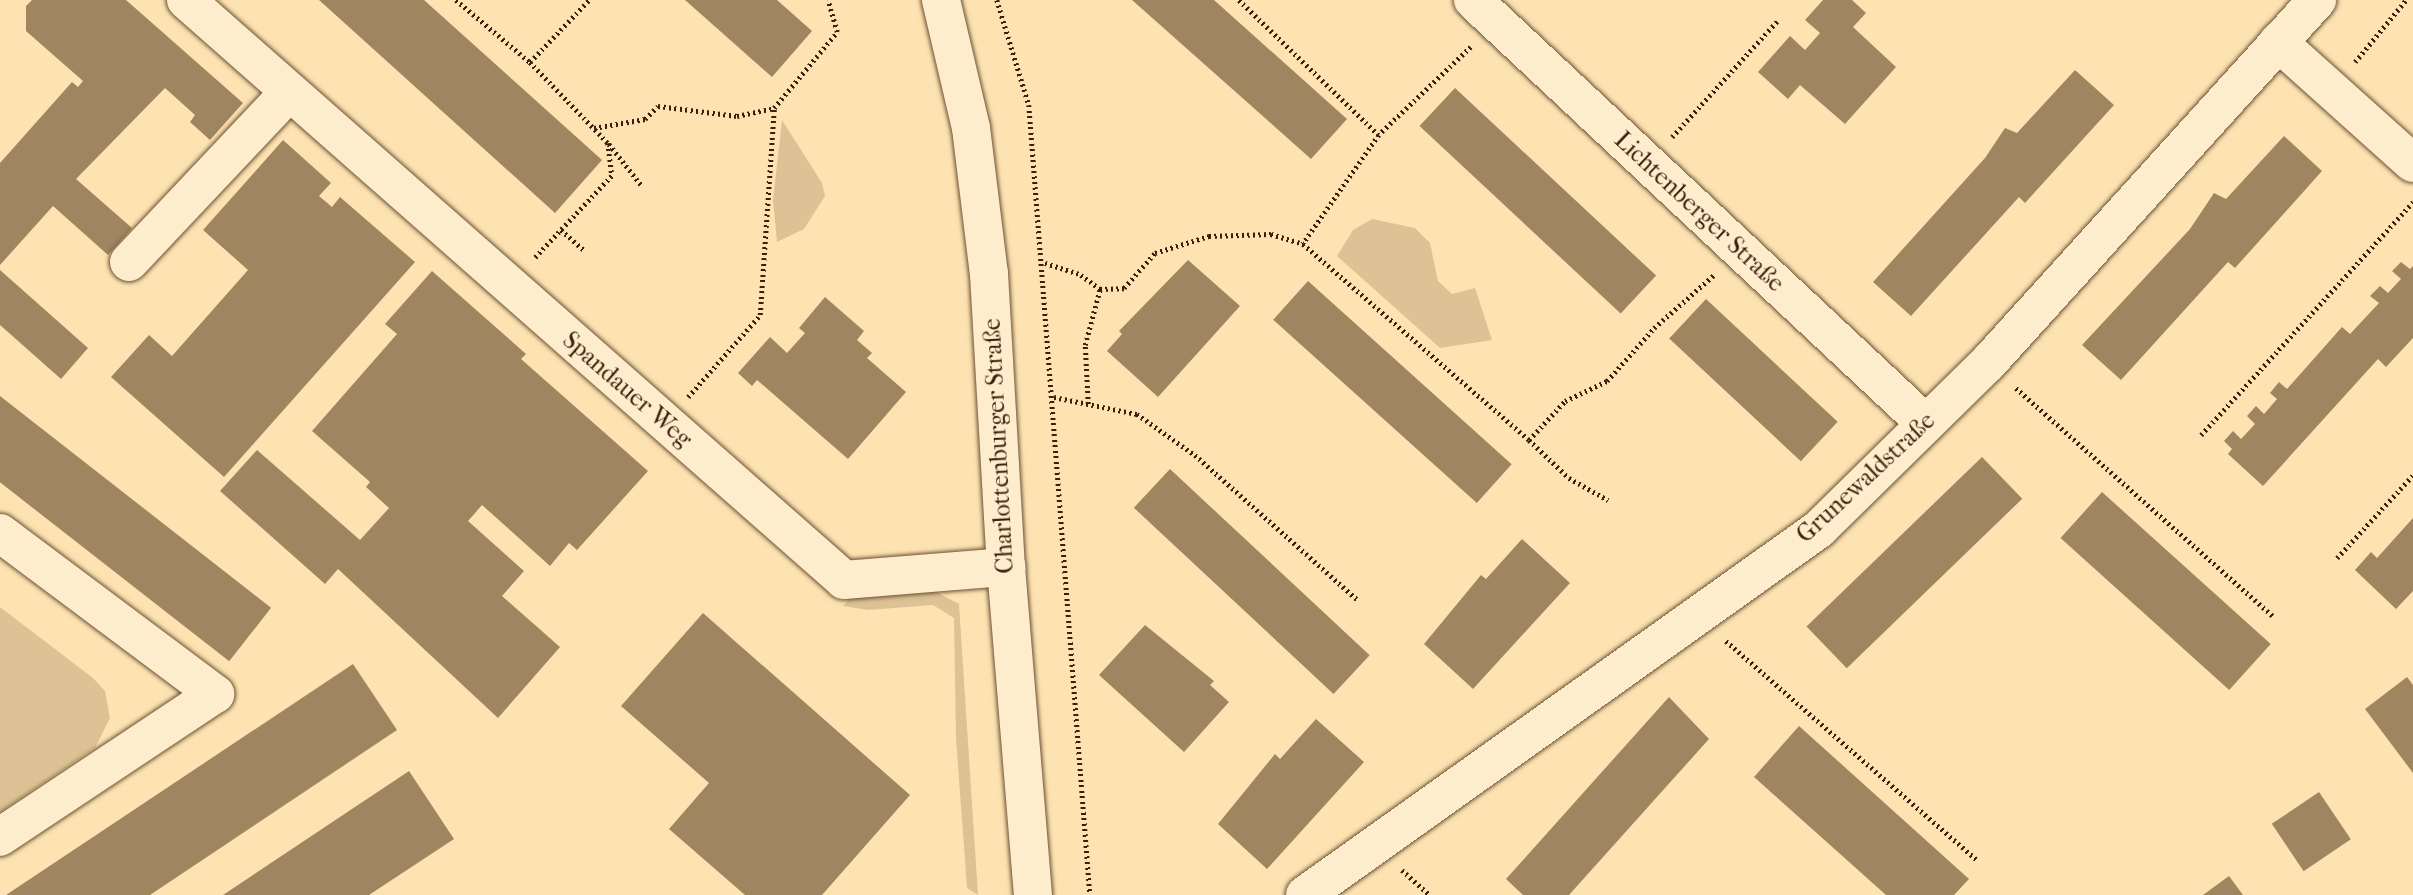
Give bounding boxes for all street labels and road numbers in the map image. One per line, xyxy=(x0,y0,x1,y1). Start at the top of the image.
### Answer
street label: Lichtenberger Straße xyxy=(1608,126,1790,298)
street label: Charlottenburger Straße xyxy=(978,318,1020,574)
street label: Spandauer Weg xyxy=(557,326,697,454)
street label: Grunewaldstraße xyxy=(1791,407,1941,549)

